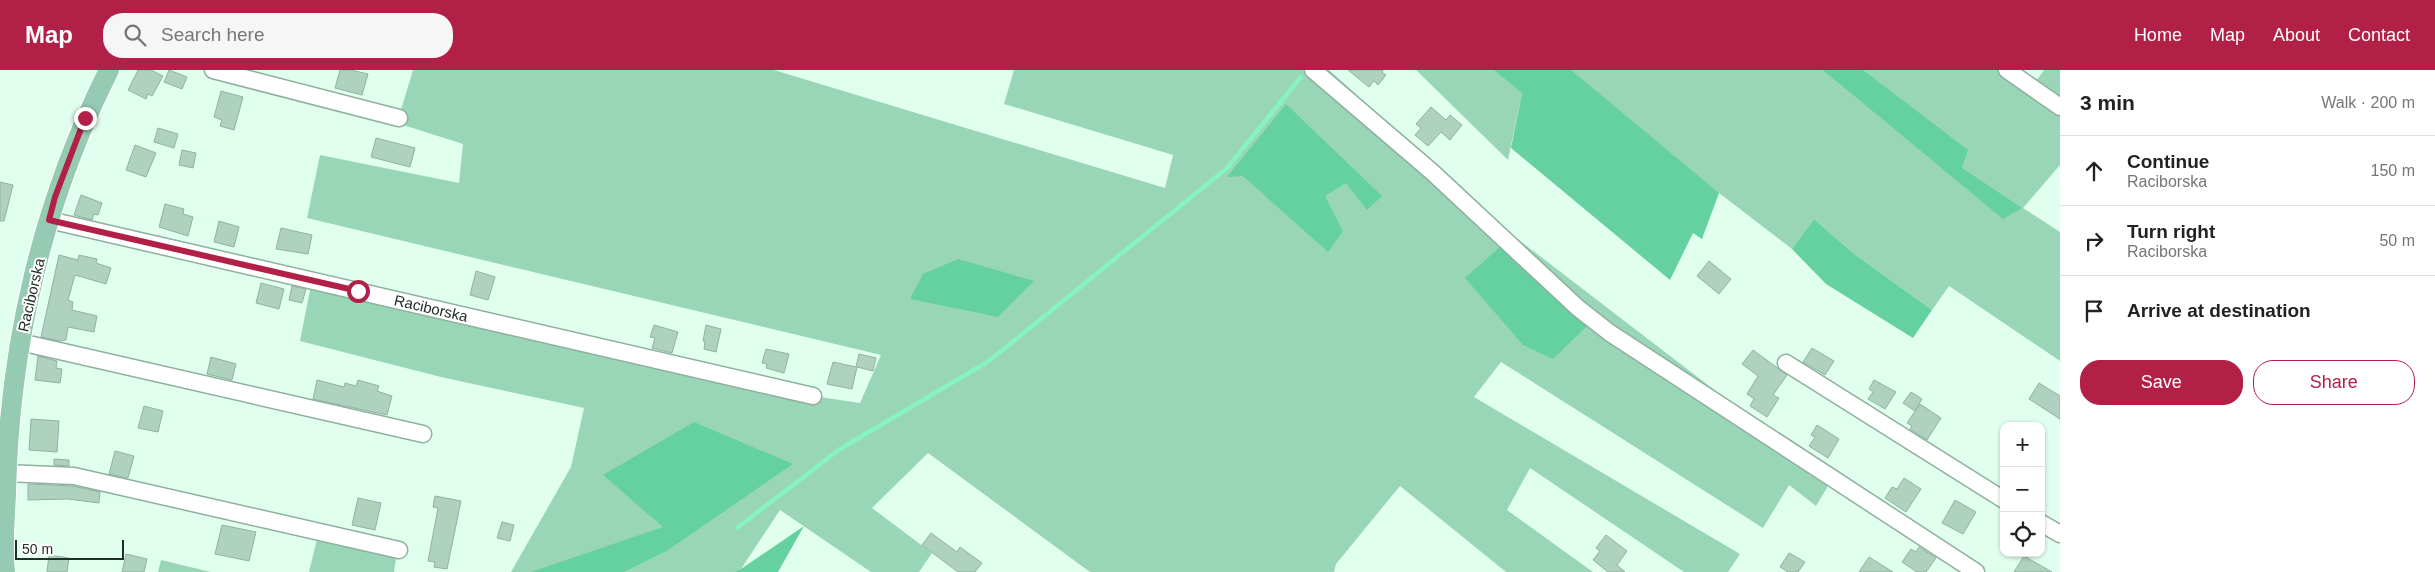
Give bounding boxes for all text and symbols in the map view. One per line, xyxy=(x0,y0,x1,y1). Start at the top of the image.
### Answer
search box xyxy=(103,13,453,58)
text: Map xyxy=(25,21,73,48)
icon: search xyxy=(121,21,149,49)
text: Search here xyxy=(161,24,265,45)
text: Home xyxy=(2134,25,2182,45)
text: Map xyxy=(2210,25,2245,45)
text: About xyxy=(2273,25,2320,45)
text: Contact xyxy=(2348,25,2410,45)
text: 3 min xyxy=(2080,91,2135,114)
text: Walk · 200 m xyxy=(2321,94,2415,111)
route end xyxy=(74,107,97,130)
text: Continue xyxy=(2127,151,2209,172)
icon: ahead xyxy=(2080,157,2108,185)
text: 150 m xyxy=(2371,162,2415,179)
text: Raciborska xyxy=(2127,173,2207,190)
text: Turn right xyxy=(2127,221,2215,242)
icon: right xyxy=(2080,227,2108,255)
text: 50 m xyxy=(2379,232,2415,249)
text: Raciborska xyxy=(2127,243,2207,260)
street label: Raciborska xyxy=(14,256,48,333)
route start xyxy=(347,280,370,303)
street label: Raciborska xyxy=(393,291,470,325)
icon: arrive xyxy=(2080,297,2108,325)
text: Arrive at destination xyxy=(2127,300,2311,321)
button: Save xyxy=(2080,360,2243,405)
button: Share xyxy=(2253,360,2415,405)
map controls xyxy=(2000,422,2045,557)
button: + xyxy=(2000,422,2045,467)
button: − xyxy=(2000,467,2045,512)
button: locate xyxy=(2000,512,2045,557)
scale bar xyxy=(15,537,124,560)
text: 50 m xyxy=(22,541,53,557)

